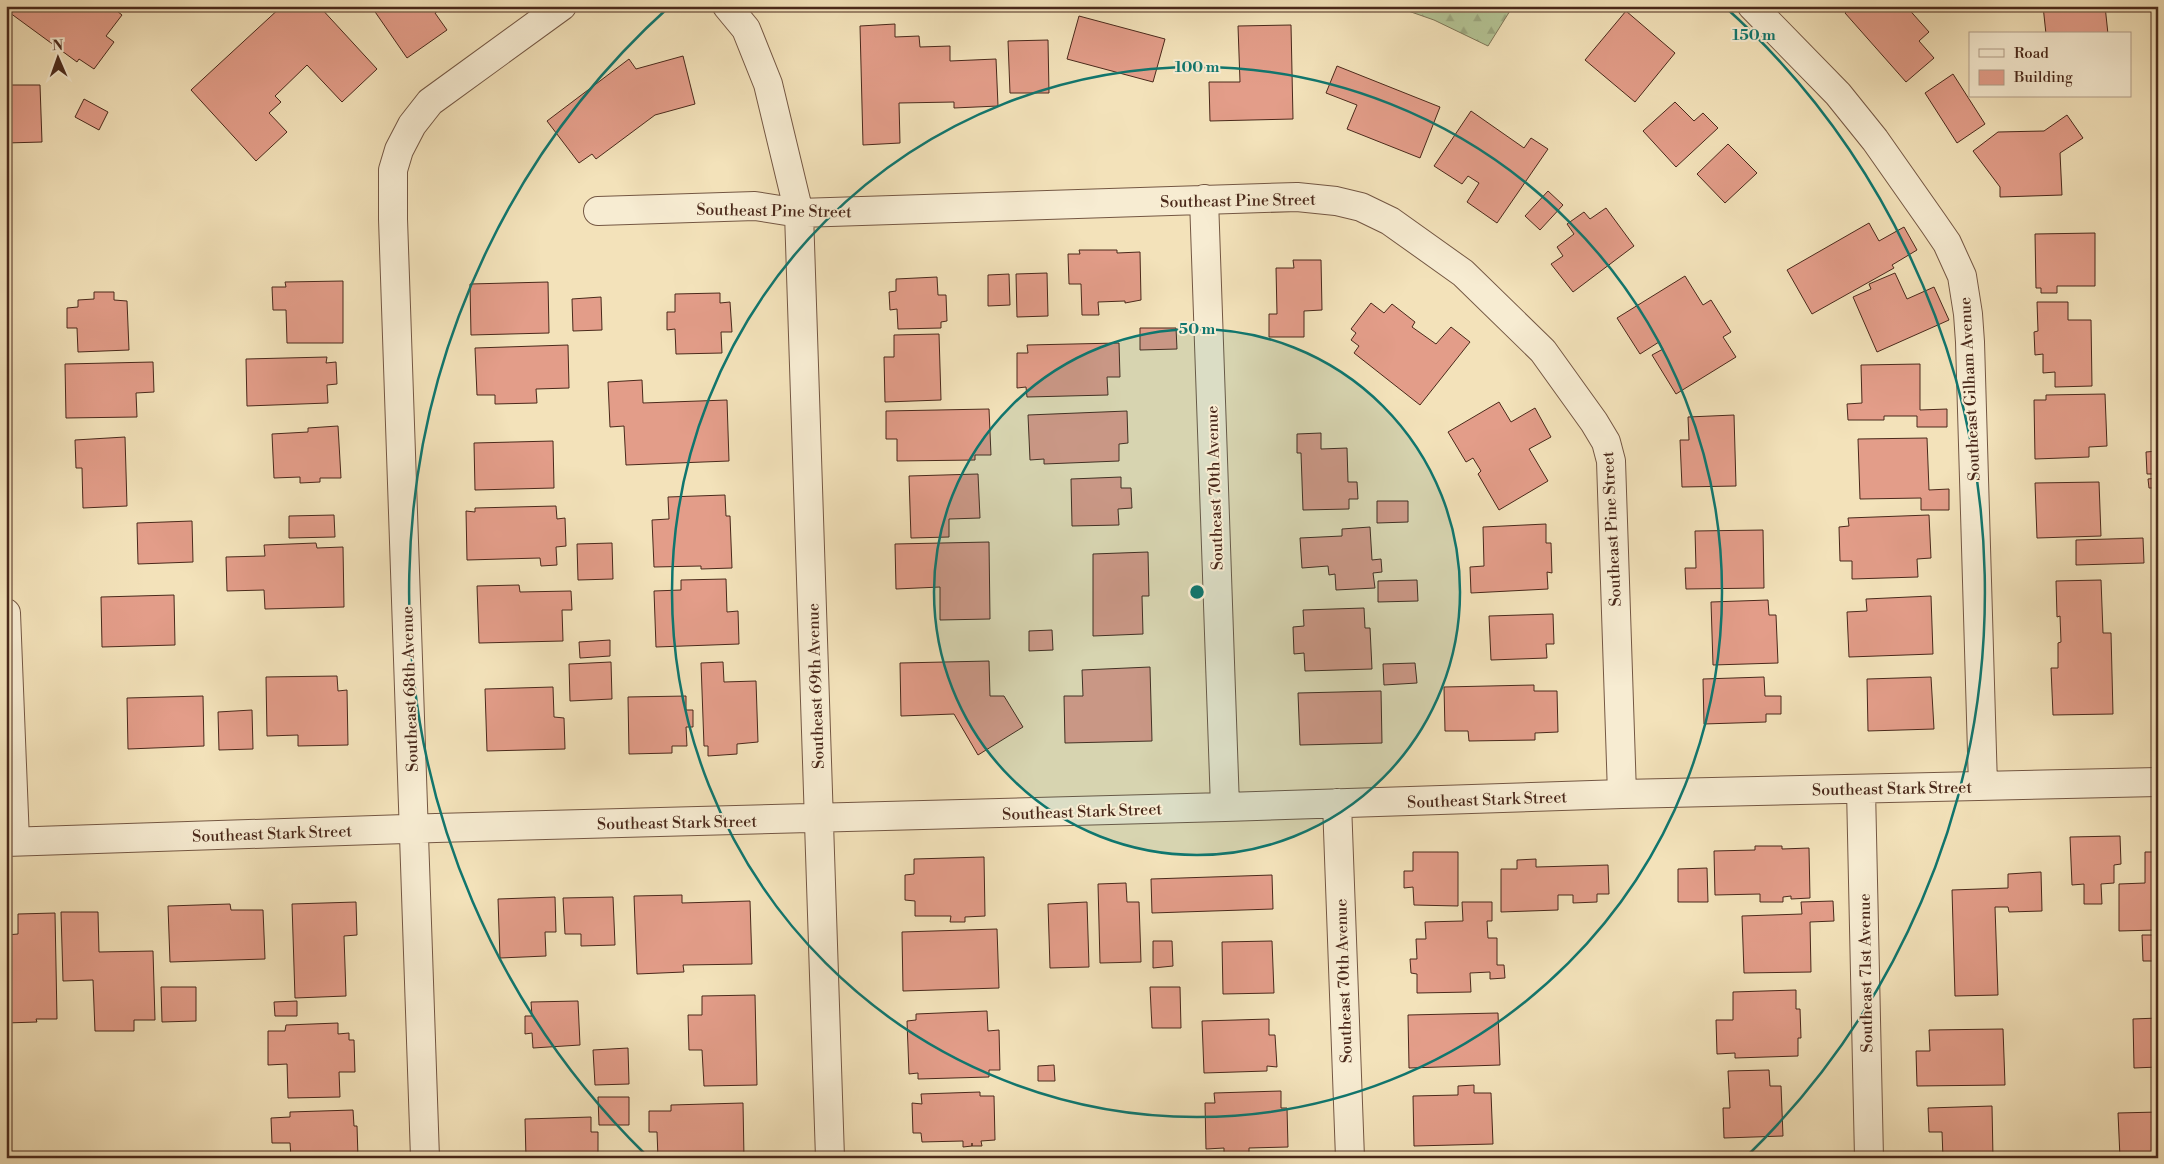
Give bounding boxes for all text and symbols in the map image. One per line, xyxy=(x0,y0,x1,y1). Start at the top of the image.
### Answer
text: 150 m xyxy=(1732,26,1776,45)
north arrow xyxy=(32,32,82,82)
legend xyxy=(1969,32,2132,98)
text: N xyxy=(52,37,63,55)
text: Road xyxy=(2014,44,2049,63)
text: 100 m xyxy=(1175,58,1220,77)
text: Building xyxy=(2013,68,2073,87)
street label: Southeast Pine Street xyxy=(1160,190,1316,212)
street label: Southeast Pine Street xyxy=(696,200,852,222)
street label: Southeast Gilham Avenue xyxy=(1955,296,1985,482)
text: 50 m xyxy=(1179,320,1215,339)
street label: Southeast 70th Avenue xyxy=(1202,405,1228,571)
street label: Southeast Pine Street xyxy=(1598,450,1626,607)
centre of rings xyxy=(1188,583,1206,601)
street label: Southeast 69th Avenue xyxy=(803,603,829,769)
street label: Southeast 68th Avenue xyxy=(397,606,423,772)
street label: Southeast Stark Street xyxy=(1812,778,1973,800)
street label: Southeast Stark Street xyxy=(1407,787,1568,813)
street label: Southeast Stark Street xyxy=(1002,799,1163,825)
street label: Southeast Stark Street xyxy=(597,812,758,834)
street label: Southeast Stark Street xyxy=(192,821,353,847)
street label: Southeast 71st Avenue xyxy=(1855,893,1877,1053)
street label: Southeast 70th Avenue xyxy=(1331,898,1357,1064)

